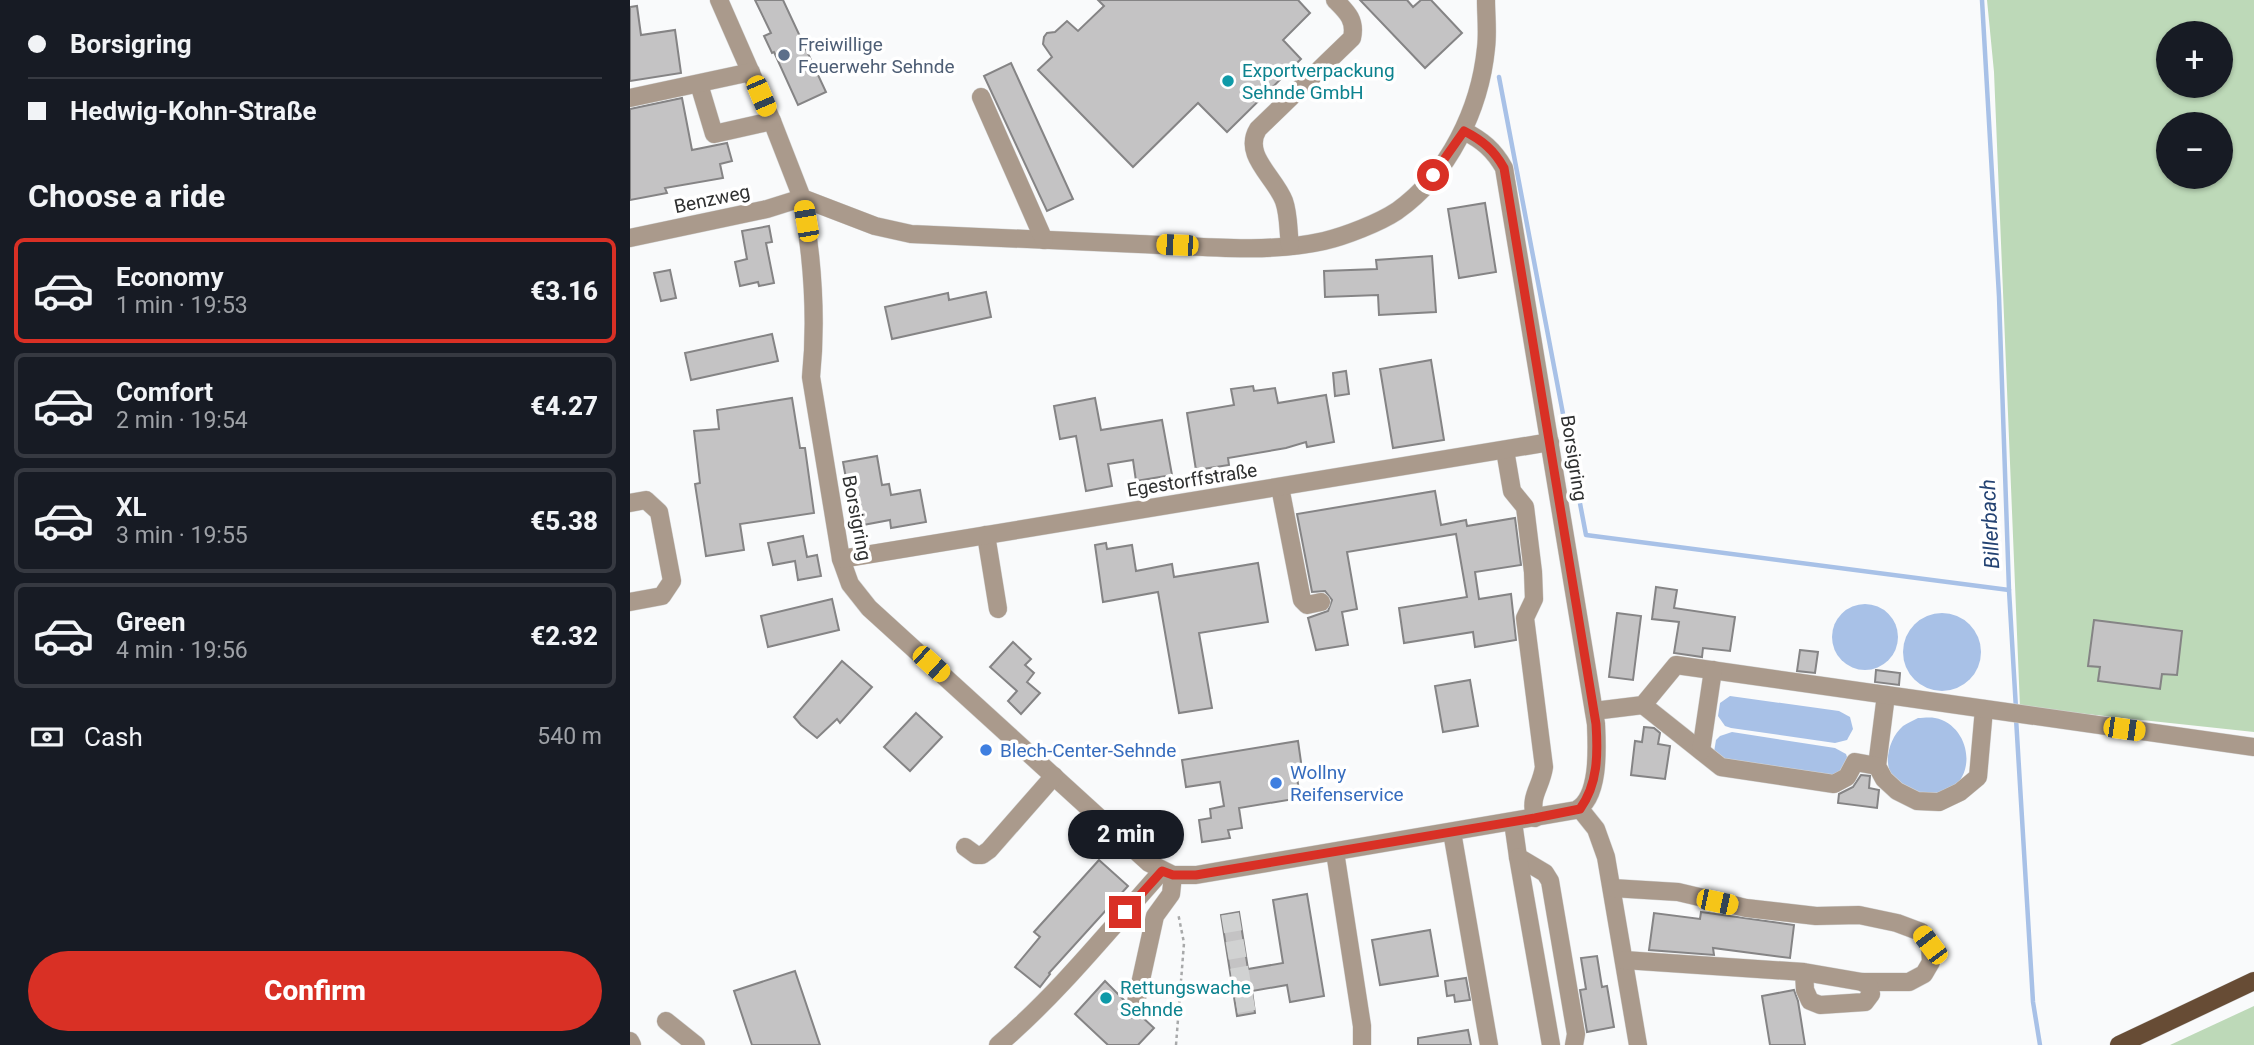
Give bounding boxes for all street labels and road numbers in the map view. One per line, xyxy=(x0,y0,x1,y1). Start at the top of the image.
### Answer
street label: Benzweg xyxy=(672,180,752,218)
street label: Borsigring xyxy=(1556,414,1592,502)
street label: Egestorffstraße xyxy=(1125,458,1259,502)
street label: Borsigring xyxy=(837,473,877,563)

